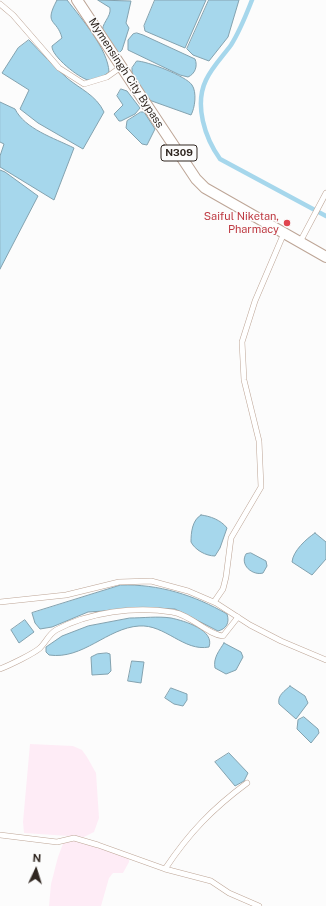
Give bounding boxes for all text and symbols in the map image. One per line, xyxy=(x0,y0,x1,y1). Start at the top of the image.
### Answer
street label: Mymensingh City Bypass xyxy=(86,16,166,130)
road number: N309 xyxy=(161,145,197,161)
place label: Saiful Niketan, Pharmacy xyxy=(204,210,279,236)
marker: Saiful Niketan, Pharmacy xyxy=(282,218,292,228)
north arrow xyxy=(16,850,56,890)
text: N xyxy=(32,852,42,864)

